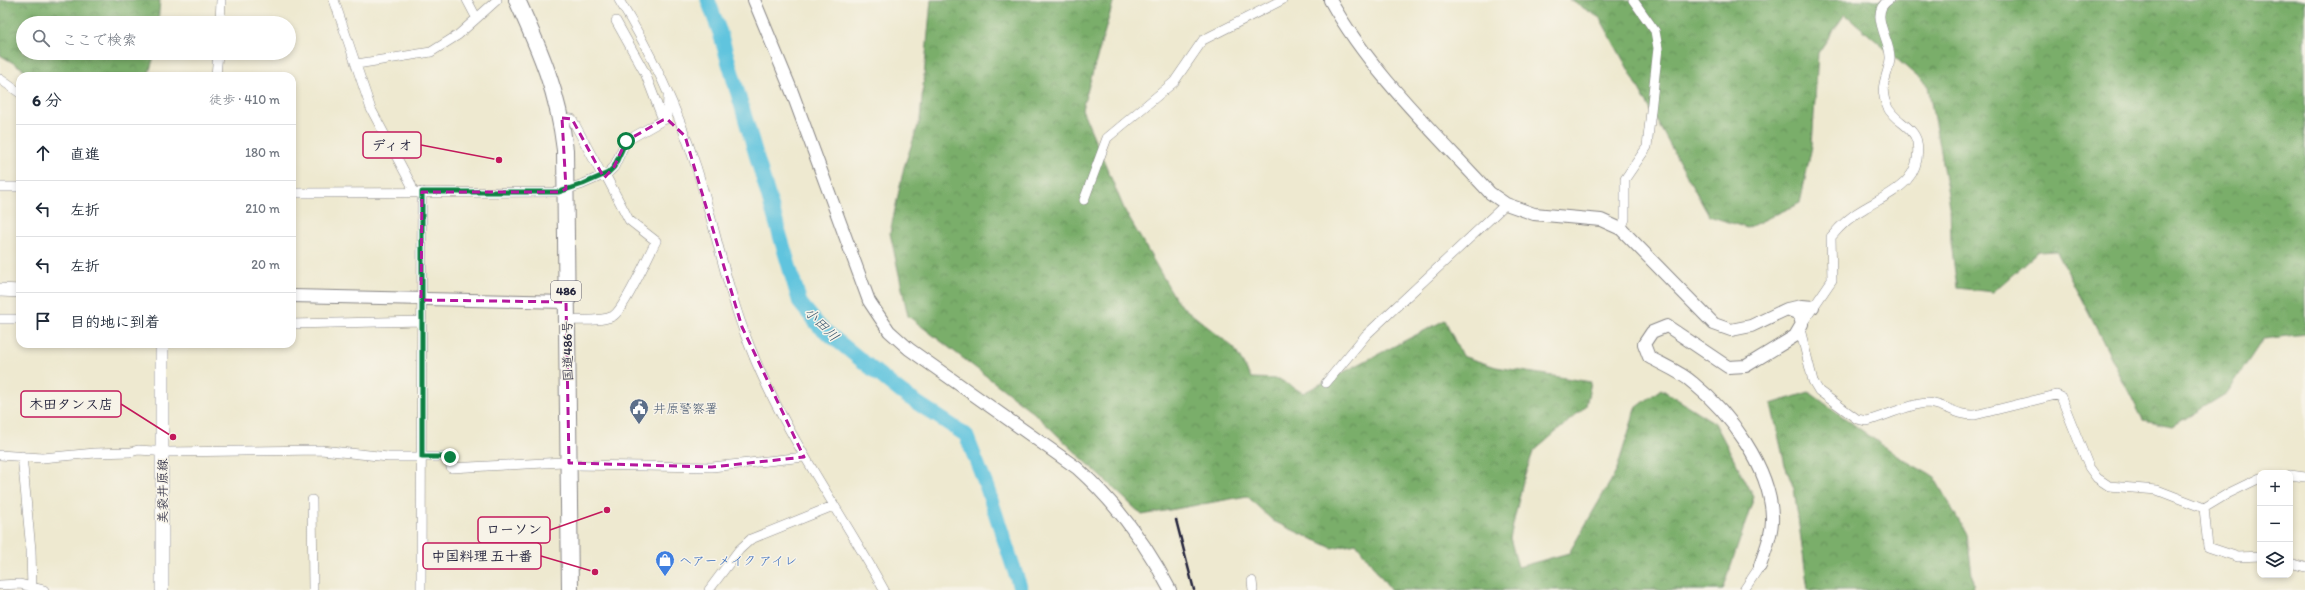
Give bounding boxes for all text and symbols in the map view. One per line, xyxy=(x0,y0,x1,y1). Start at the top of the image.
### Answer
search box xyxy=(16,16,296,60)
icon: search xyxy=(30,27,52,49)
text: ここで検索 xyxy=(62,31,137,49)
text: 6 分 xyxy=(32,90,62,110)
text: 徒歩 · 410 m xyxy=(209,92,280,107)
callout: ディオ xyxy=(363,132,421,158)
route start xyxy=(617,132,635,150)
text: ディオ xyxy=(372,137,412,154)
icon: ahead xyxy=(32,142,54,164)
text: 直進 xyxy=(70,145,100,163)
text: 180 m xyxy=(245,145,280,160)
icon: left xyxy=(32,198,54,220)
text: 左折 xyxy=(70,201,100,219)
text: 210 m xyxy=(245,201,280,216)
icon: left xyxy=(32,254,54,276)
text: 左折 xyxy=(70,257,100,275)
text: 20 m xyxy=(251,257,280,272)
road number: 486 xyxy=(551,281,581,301)
water label: 小田川 xyxy=(801,303,843,345)
icon: arrive xyxy=(32,310,54,332)
text: 目的地に到着 xyxy=(70,313,160,331)
street label: 国道486号 xyxy=(559,320,576,382)
callout: 木田タンス店 xyxy=(21,391,121,417)
text: 木田タンス店 xyxy=(29,396,113,413)
public building icon: 井原警察署 xyxy=(628,397,650,425)
place label: 井原警察署 xyxy=(653,401,718,416)
route end xyxy=(441,448,459,466)
street label: 美袋井原線 xyxy=(155,458,170,524)
map controls xyxy=(2257,470,2293,578)
button: + xyxy=(2257,470,2293,506)
button: − xyxy=(2257,506,2293,542)
callout: ローソン xyxy=(478,517,550,543)
text: ローソン xyxy=(486,521,542,538)
button: layers xyxy=(2257,542,2293,578)
callout: 中国料理 五十番 xyxy=(423,543,541,569)
text: 中国料理 五十番 xyxy=(431,548,533,565)
shop icon: ヘアーメイク アイレ xyxy=(654,549,676,577)
place label: ヘアーメイク アイレ xyxy=(679,553,797,568)

